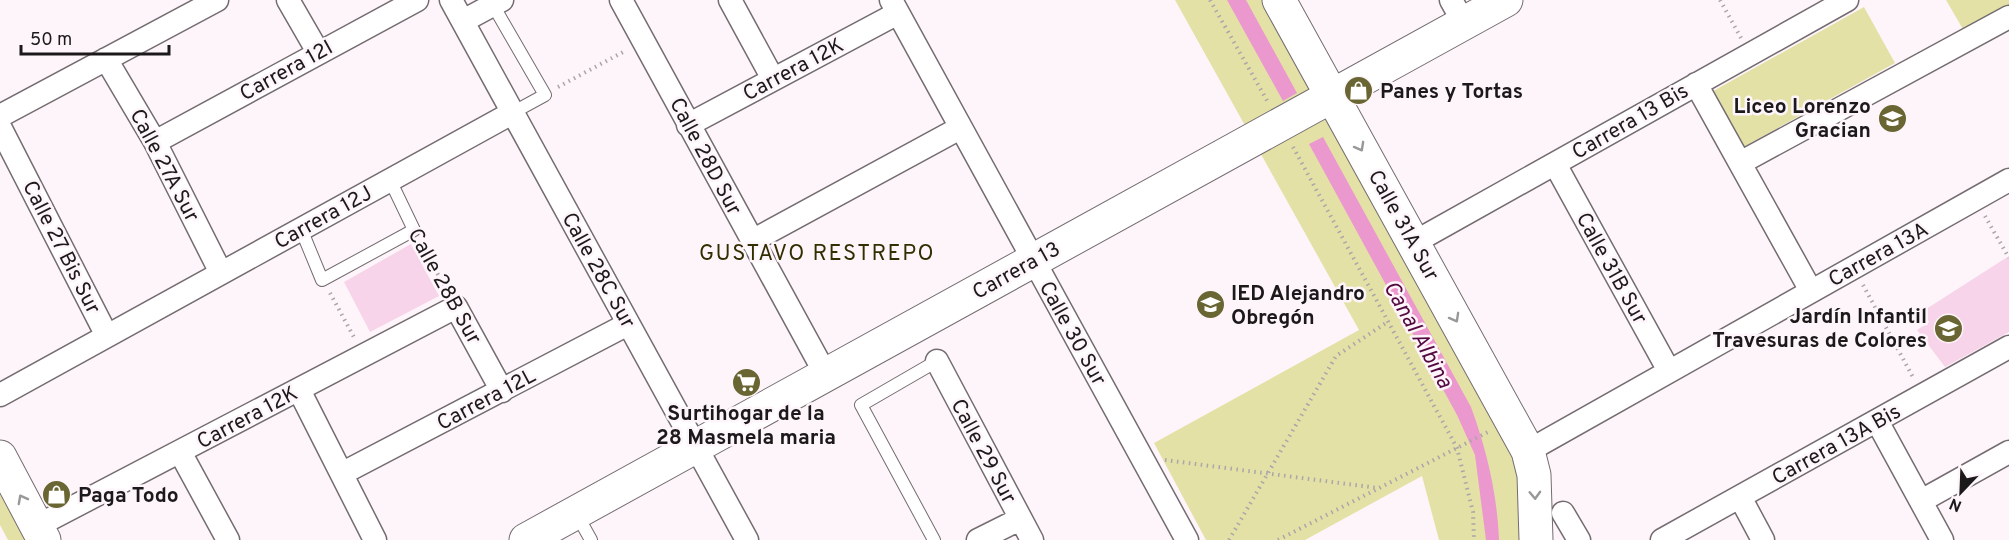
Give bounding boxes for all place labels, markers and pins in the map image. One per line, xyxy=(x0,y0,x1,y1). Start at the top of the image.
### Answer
shop icon: Panes y Tortas xyxy=(1343,75,1375,107)
place label: Panes y Tortas xyxy=(1380,79,1523,106)
place label: Liceo Lorenzo Gracian xyxy=(1734,94,1871,145)
school or university icon: Liceo Lorenzo Gracian xyxy=(1876,102,1908,134)
place label: IED Alejandro Obregón xyxy=(1231,281,1365,332)
school or university icon: IED Alejandro Obregón xyxy=(1194,289,1226,321)
place label: Jardín Infantil Travesuras de Colores xyxy=(1712,304,1927,355)
school or university icon: Jardín Infantil Travesuras de Colores xyxy=(1932,312,1964,344)
supermarket icon: Surtihogar de la 28 Masmela maria xyxy=(730,366,762,398)
place label: Surtihogar de la 28 Masmela maria xyxy=(656,401,836,452)
shop icon: Paga Todo xyxy=(41,479,73,511)
place label: Paga Todo xyxy=(78,483,179,510)

